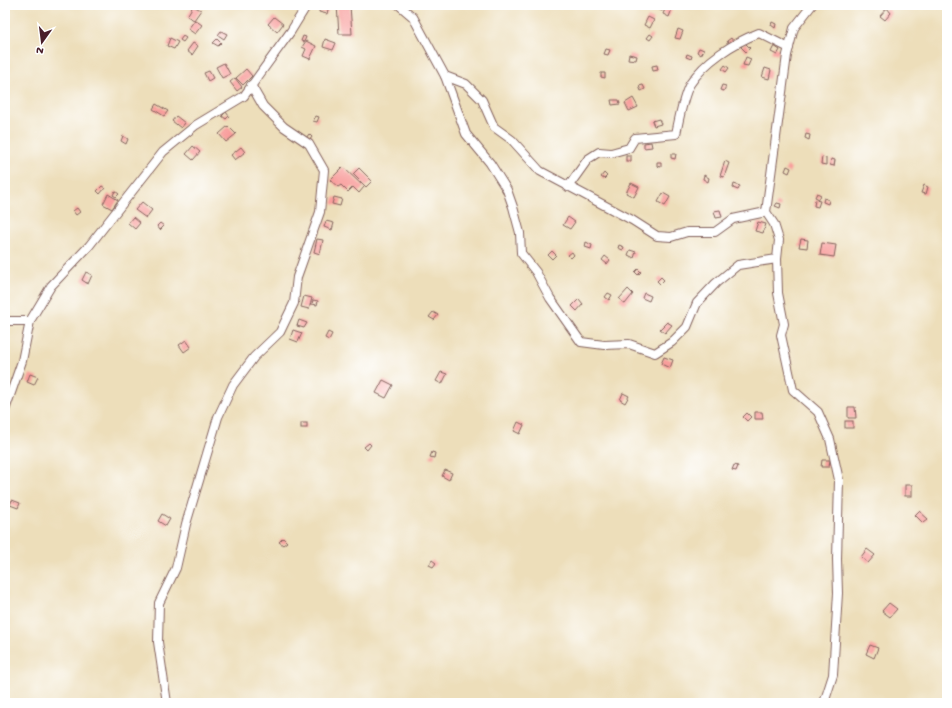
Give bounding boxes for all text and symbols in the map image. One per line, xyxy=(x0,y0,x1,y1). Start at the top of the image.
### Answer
north arrow xyxy=(22,22,62,62)
text: N xyxy=(35,43,45,56)

